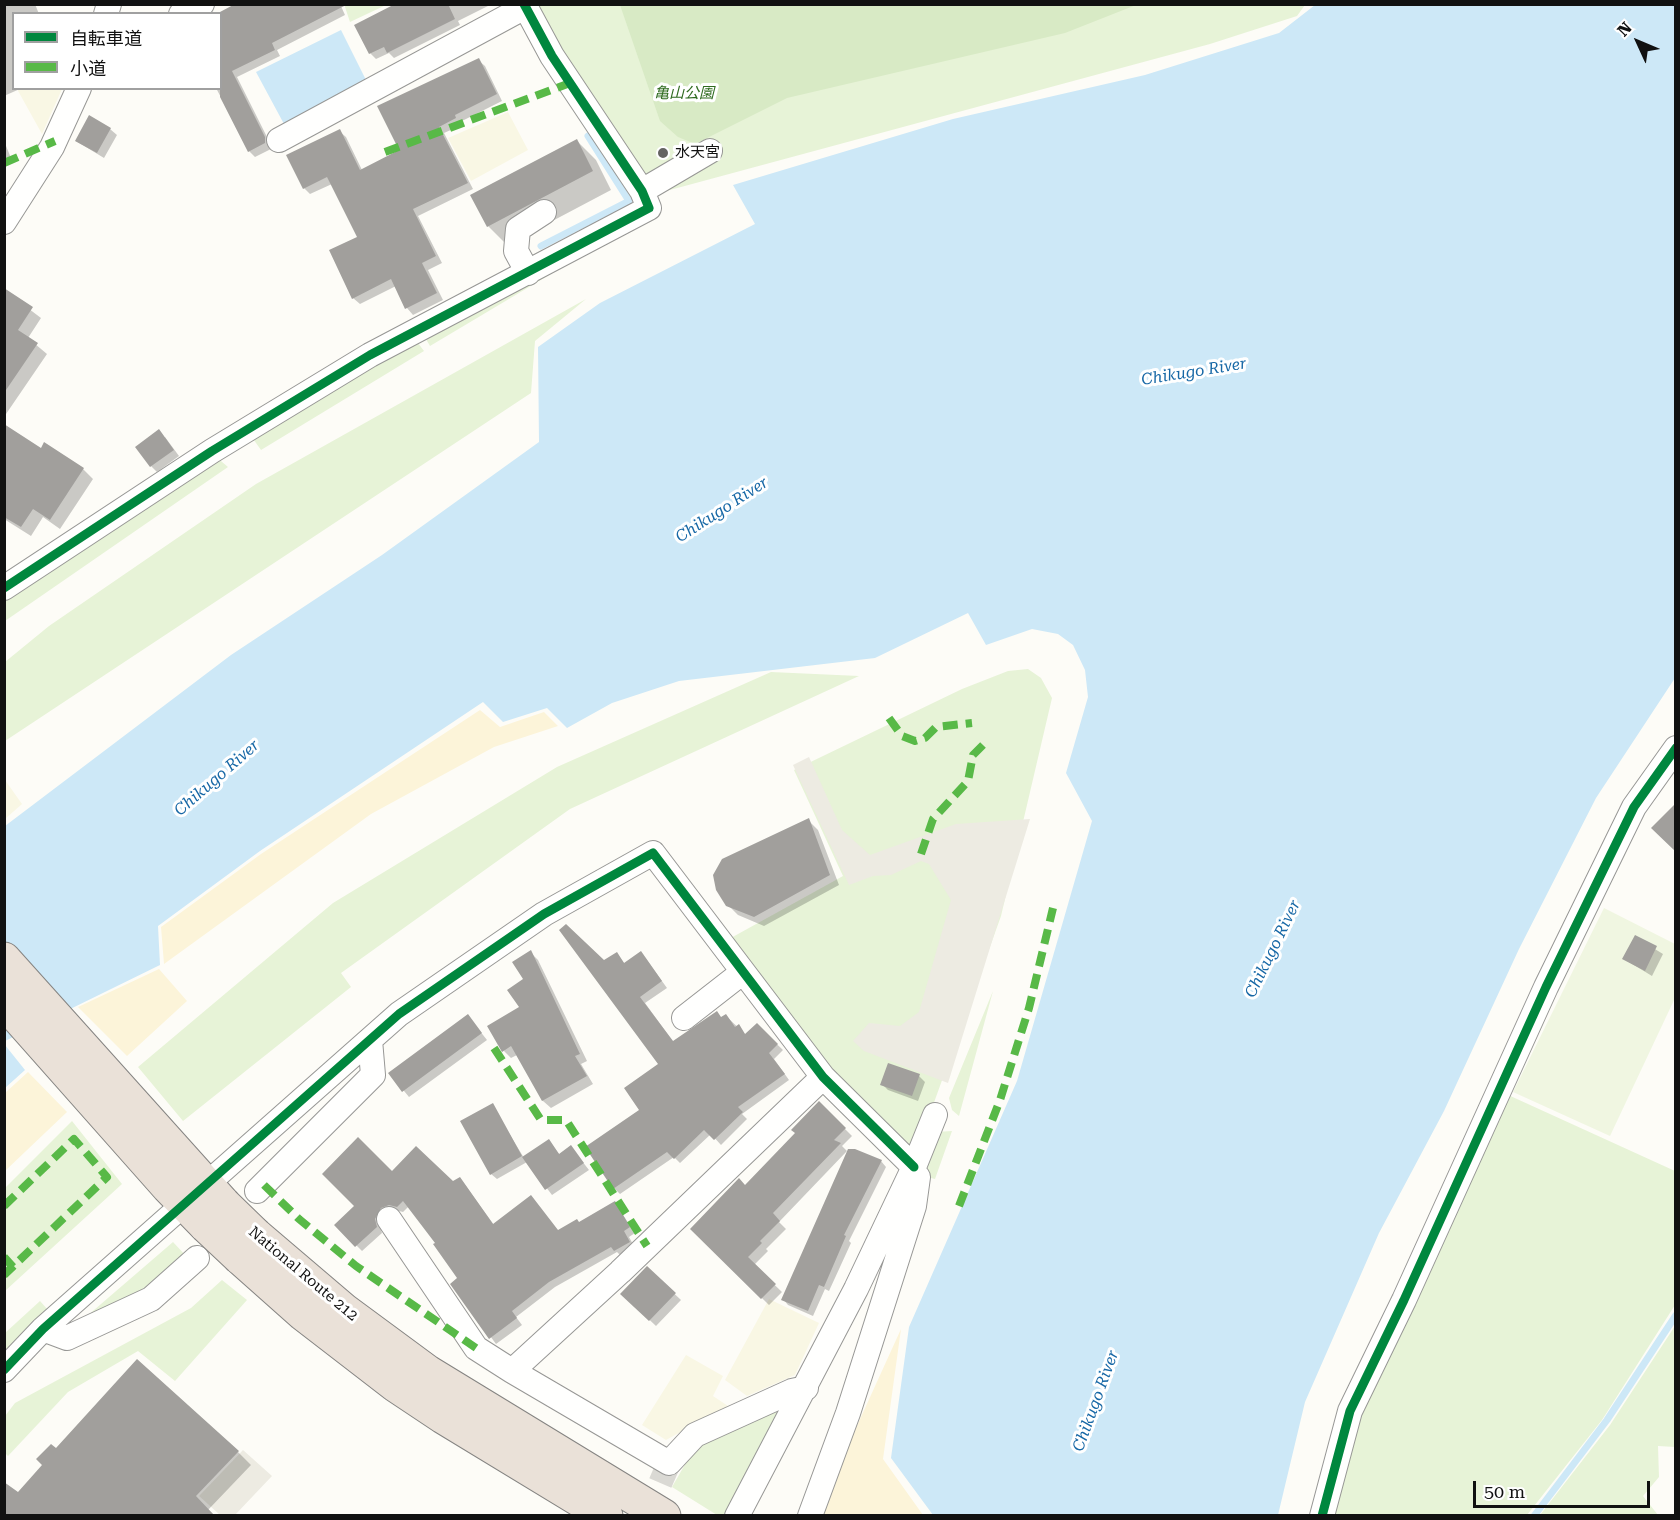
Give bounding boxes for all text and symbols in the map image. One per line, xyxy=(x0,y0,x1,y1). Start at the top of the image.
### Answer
legend xyxy=(12,12,222,90)
north arrow xyxy=(1608,12,1668,72)
text: N xyxy=(1614,18,1636,40)
text: 自転車道 xyxy=(70,28,142,49)
text: 小道 xyxy=(70,58,106,79)
park label: 亀山公園 xyxy=(654,85,714,103)
place label: 水天宮 xyxy=(675,144,720,162)
marker: 水天宮 xyxy=(656,146,670,160)
water label: Chikugo River xyxy=(1140,354,1248,390)
water label: Chikugo River xyxy=(672,473,772,547)
water label: Chikugo River xyxy=(171,736,263,820)
water label: Chikugo River xyxy=(1241,897,1305,1001)
street label: National Route 212 xyxy=(245,1223,361,1325)
water label: Chikugo River xyxy=(1069,1348,1123,1454)
scale bar xyxy=(1476,1469,1653,1507)
text: 50 m xyxy=(1484,1481,1525,1502)

